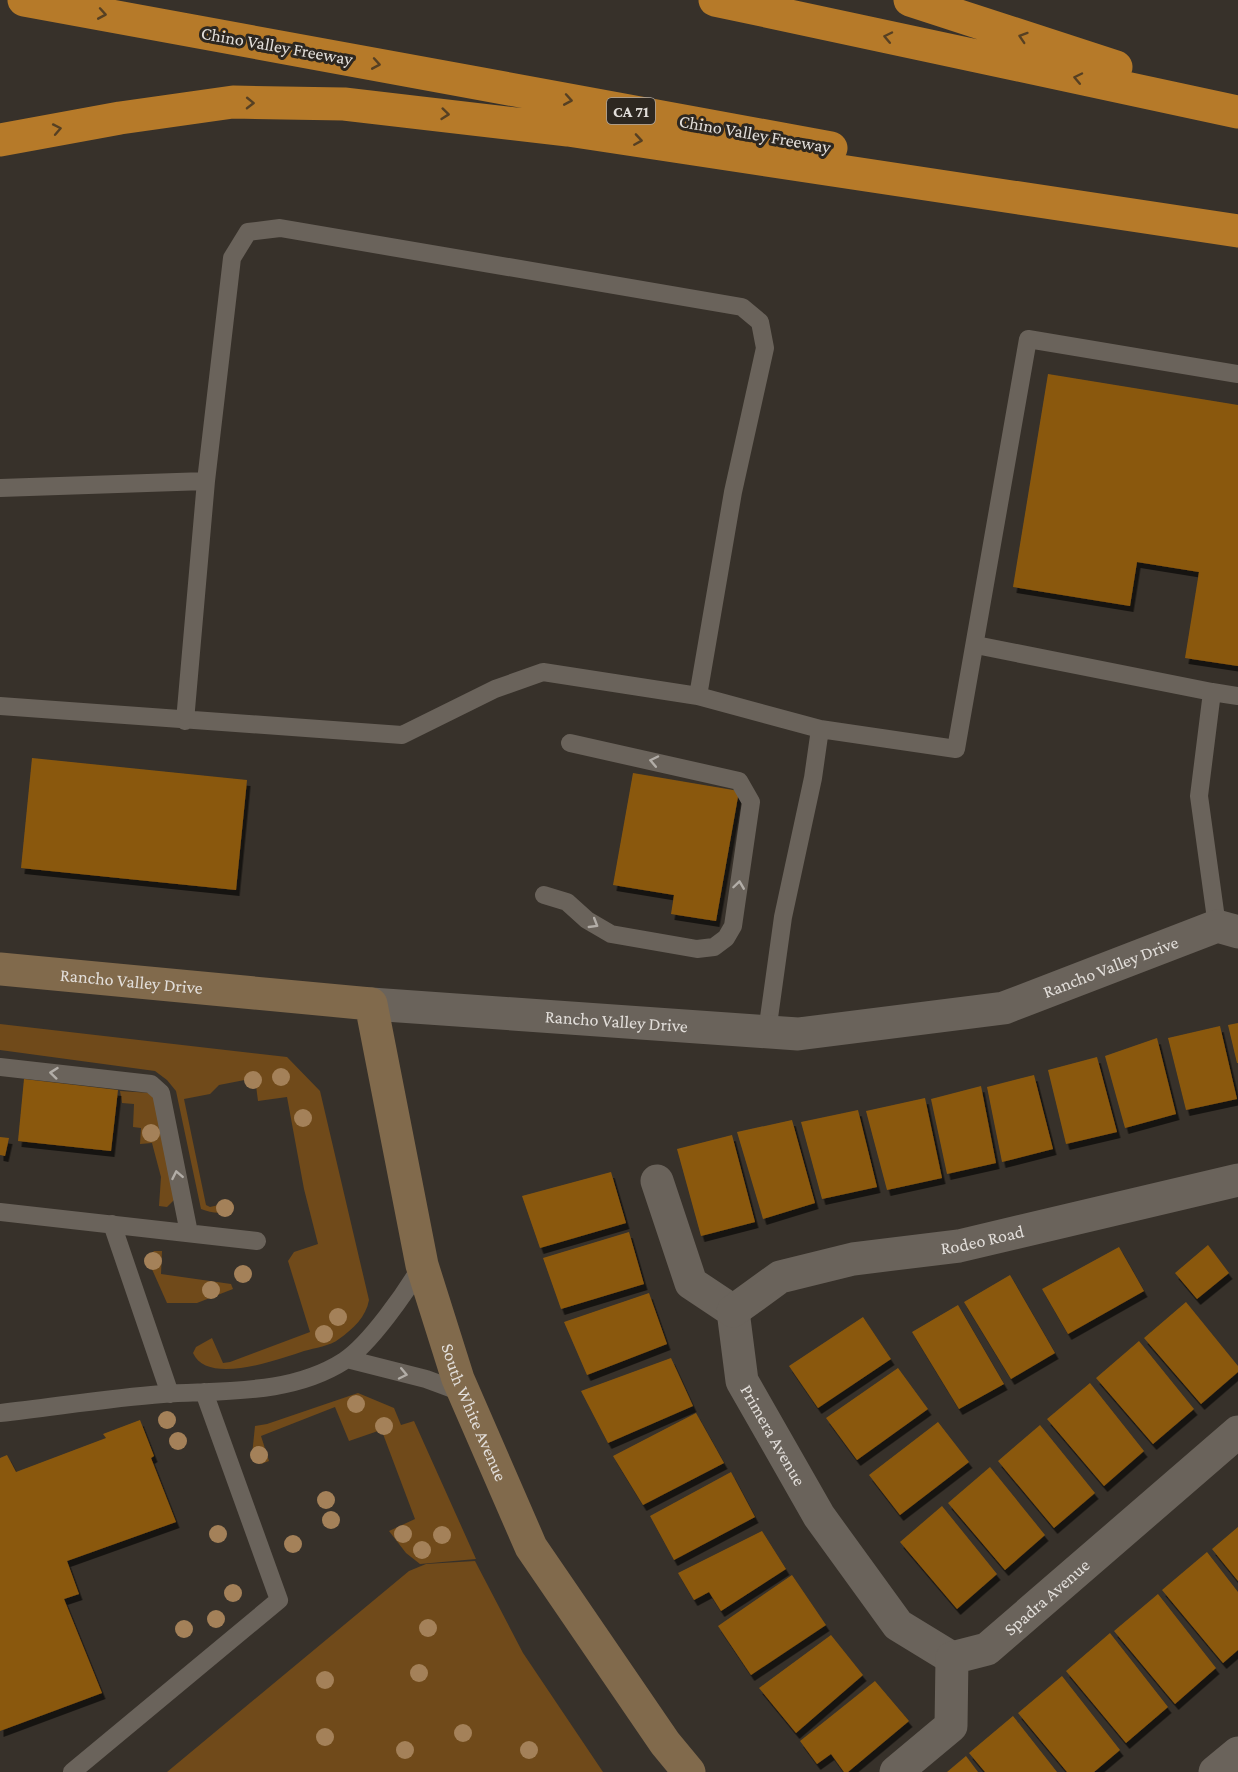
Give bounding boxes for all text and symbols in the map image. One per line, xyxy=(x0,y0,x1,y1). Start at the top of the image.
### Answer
one-way arrow xyxy=(97,7,107,20)
street label: Chino Valley Freeway xyxy=(199,23,355,69)
one-way arrow xyxy=(883,31,893,44)
one-way arrow xyxy=(1018,32,1029,44)
one-way arrow xyxy=(372,58,381,70)
one-way arrow xyxy=(1073,72,1083,85)
one-way arrow xyxy=(564,93,573,105)
one-way arrow xyxy=(246,96,255,109)
road number: CA 71 xyxy=(607,98,655,124)
one-way arrow xyxy=(440,107,449,120)
street label: Chino Valley Freeway xyxy=(677,111,833,157)
one-way arrow xyxy=(53,124,62,136)
one-way arrow xyxy=(633,134,643,146)
one-way arrow xyxy=(650,755,660,768)
one-way arrow xyxy=(733,880,745,889)
one-way arrow xyxy=(588,917,598,928)
street label: Rancho Valley Drive xyxy=(1040,932,1181,1002)
street label: Rancho Valley Drive xyxy=(59,965,204,998)
street label: Rancho Valley Drive xyxy=(544,1006,689,1036)
one-way arrow xyxy=(50,1068,59,1080)
one-way arrow xyxy=(171,1171,184,1181)
street label: Rodeo Road xyxy=(939,1221,1027,1258)
street label: South White Avenue xyxy=(437,1341,511,1484)
one-way arrow xyxy=(398,1367,408,1380)
street label: Primera Avenue xyxy=(736,1381,810,1489)
street label: Spadra Avenue xyxy=(1000,1555,1094,1640)

